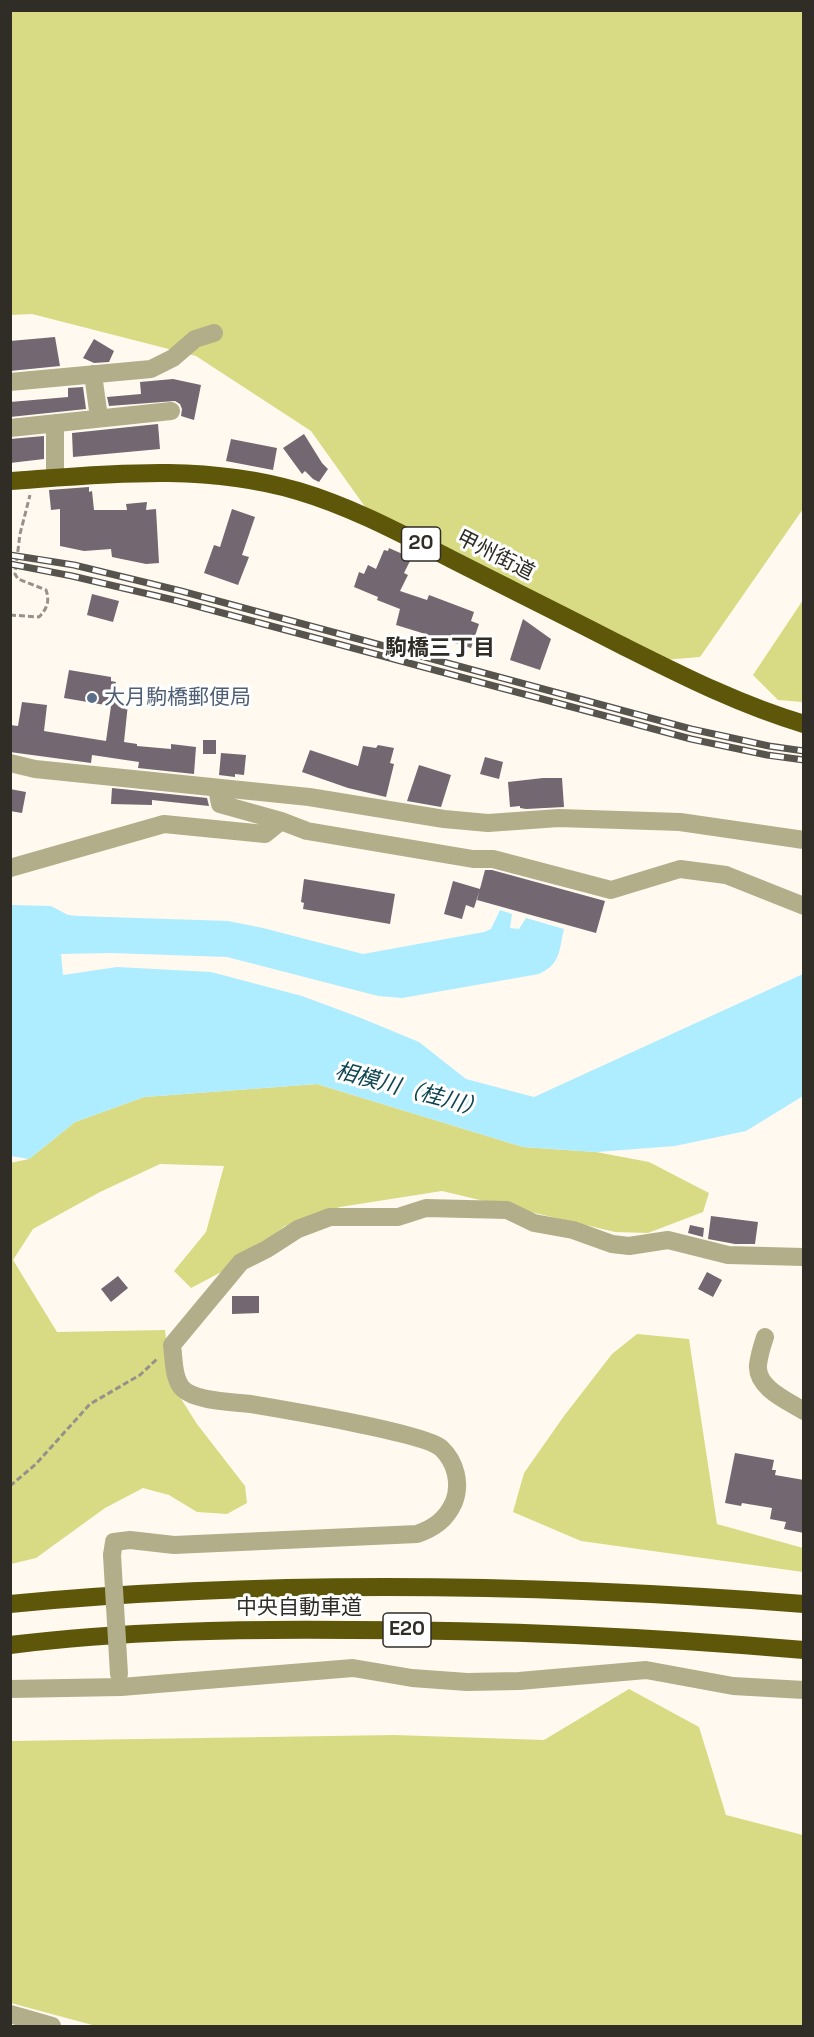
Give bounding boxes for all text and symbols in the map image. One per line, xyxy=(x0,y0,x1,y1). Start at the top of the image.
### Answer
street label: 甲州街道 xyxy=(452,526,538,586)
road number: 20 xyxy=(402,527,440,561)
district label: 駒橋三丁目 xyxy=(385,636,495,662)
place label: 大月駒橋郵便局 xyxy=(104,685,251,711)
marker: 大月駒橋郵便局 xyxy=(85,691,99,705)
water label: 相模川（桂川） xyxy=(332,1058,488,1124)
street label: 中央自動車道 xyxy=(236,1595,362,1621)
road number: E20 xyxy=(383,1613,431,1647)

